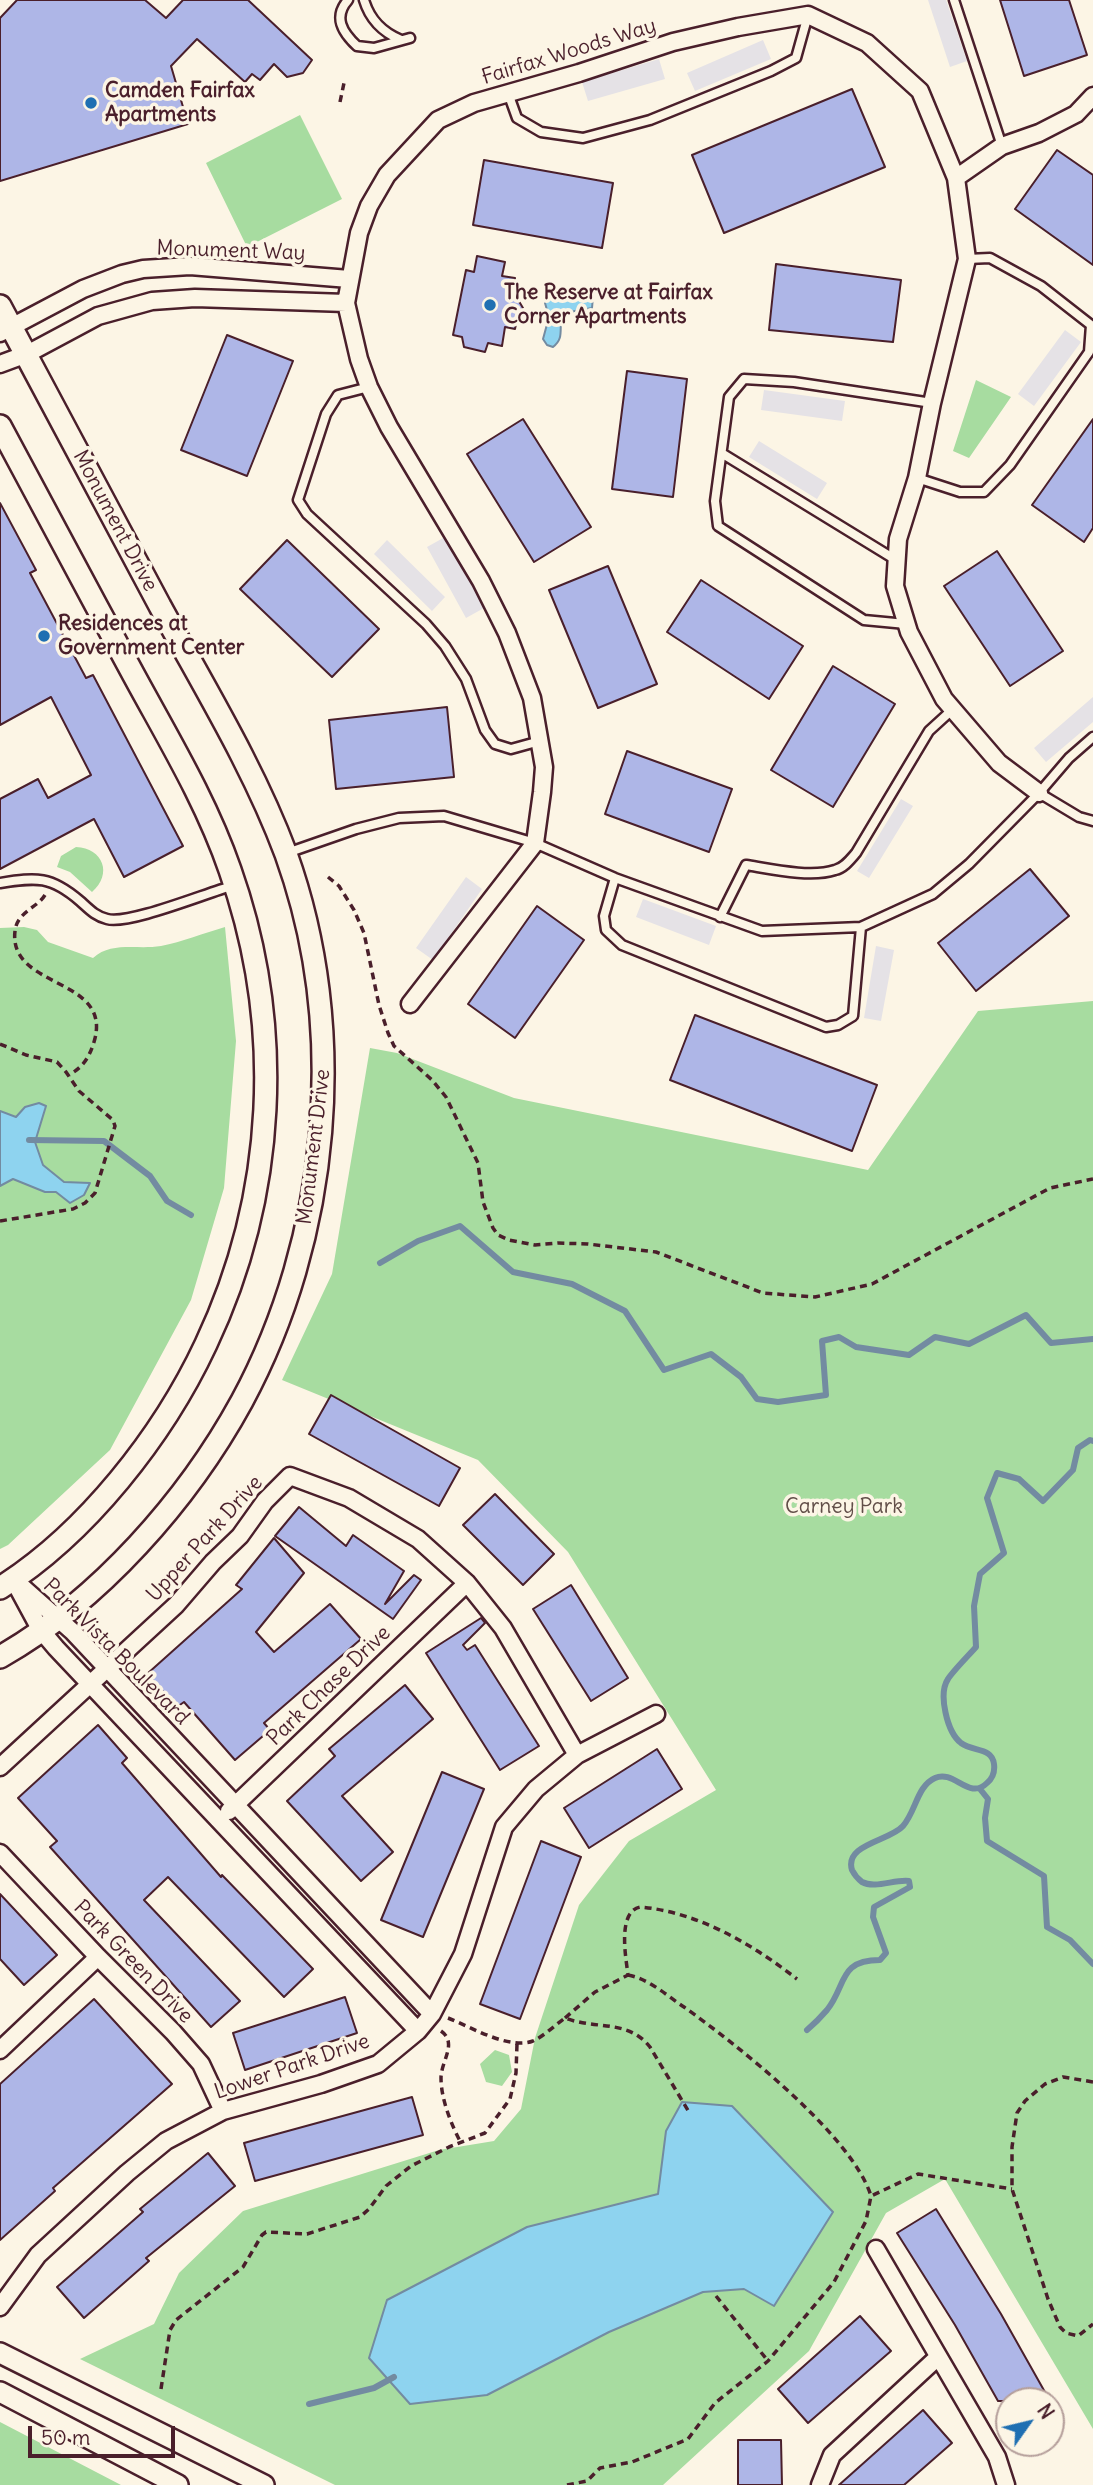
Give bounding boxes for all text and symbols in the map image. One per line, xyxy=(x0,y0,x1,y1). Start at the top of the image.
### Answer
street label: Fairfax Woods Way xyxy=(479,13,659,91)
place label: Camden Fairfax Apartments xyxy=(105,78,255,128)
marker: Camden Fairfax Apartments xyxy=(83,95,99,111)
street label: Monument Way xyxy=(156,236,306,266)
place label: The Reserve at Fairfax Corner Apartments xyxy=(504,280,713,330)
marker: The Reserve at Fairfax Corner Apartments xyxy=(482,297,498,313)
street label: Monument Drive xyxy=(67,446,163,596)
place label: Residences at Government Center xyxy=(58,611,244,661)
marker: Residences at Government Center xyxy=(36,628,52,644)
street label: Monument Drive xyxy=(292,1068,336,1226)
street label: Upper Park Drive xyxy=(142,1471,268,1607)
park label: Carney Park xyxy=(785,1494,903,1520)
street label: Park Vista Boulevard xyxy=(38,1574,194,1730)
street label: Park Chase Drive xyxy=(262,1621,396,1751)
street label: Park Green Drive xyxy=(68,1895,198,2029)
street label: Lower Park Drive xyxy=(211,2029,373,2105)
north arrow xyxy=(995,2387,1065,2457)
text: N xyxy=(1032,2399,1059,2424)
scale bar xyxy=(32,2412,178,2456)
text: 50 m xyxy=(41,2424,90,2451)

